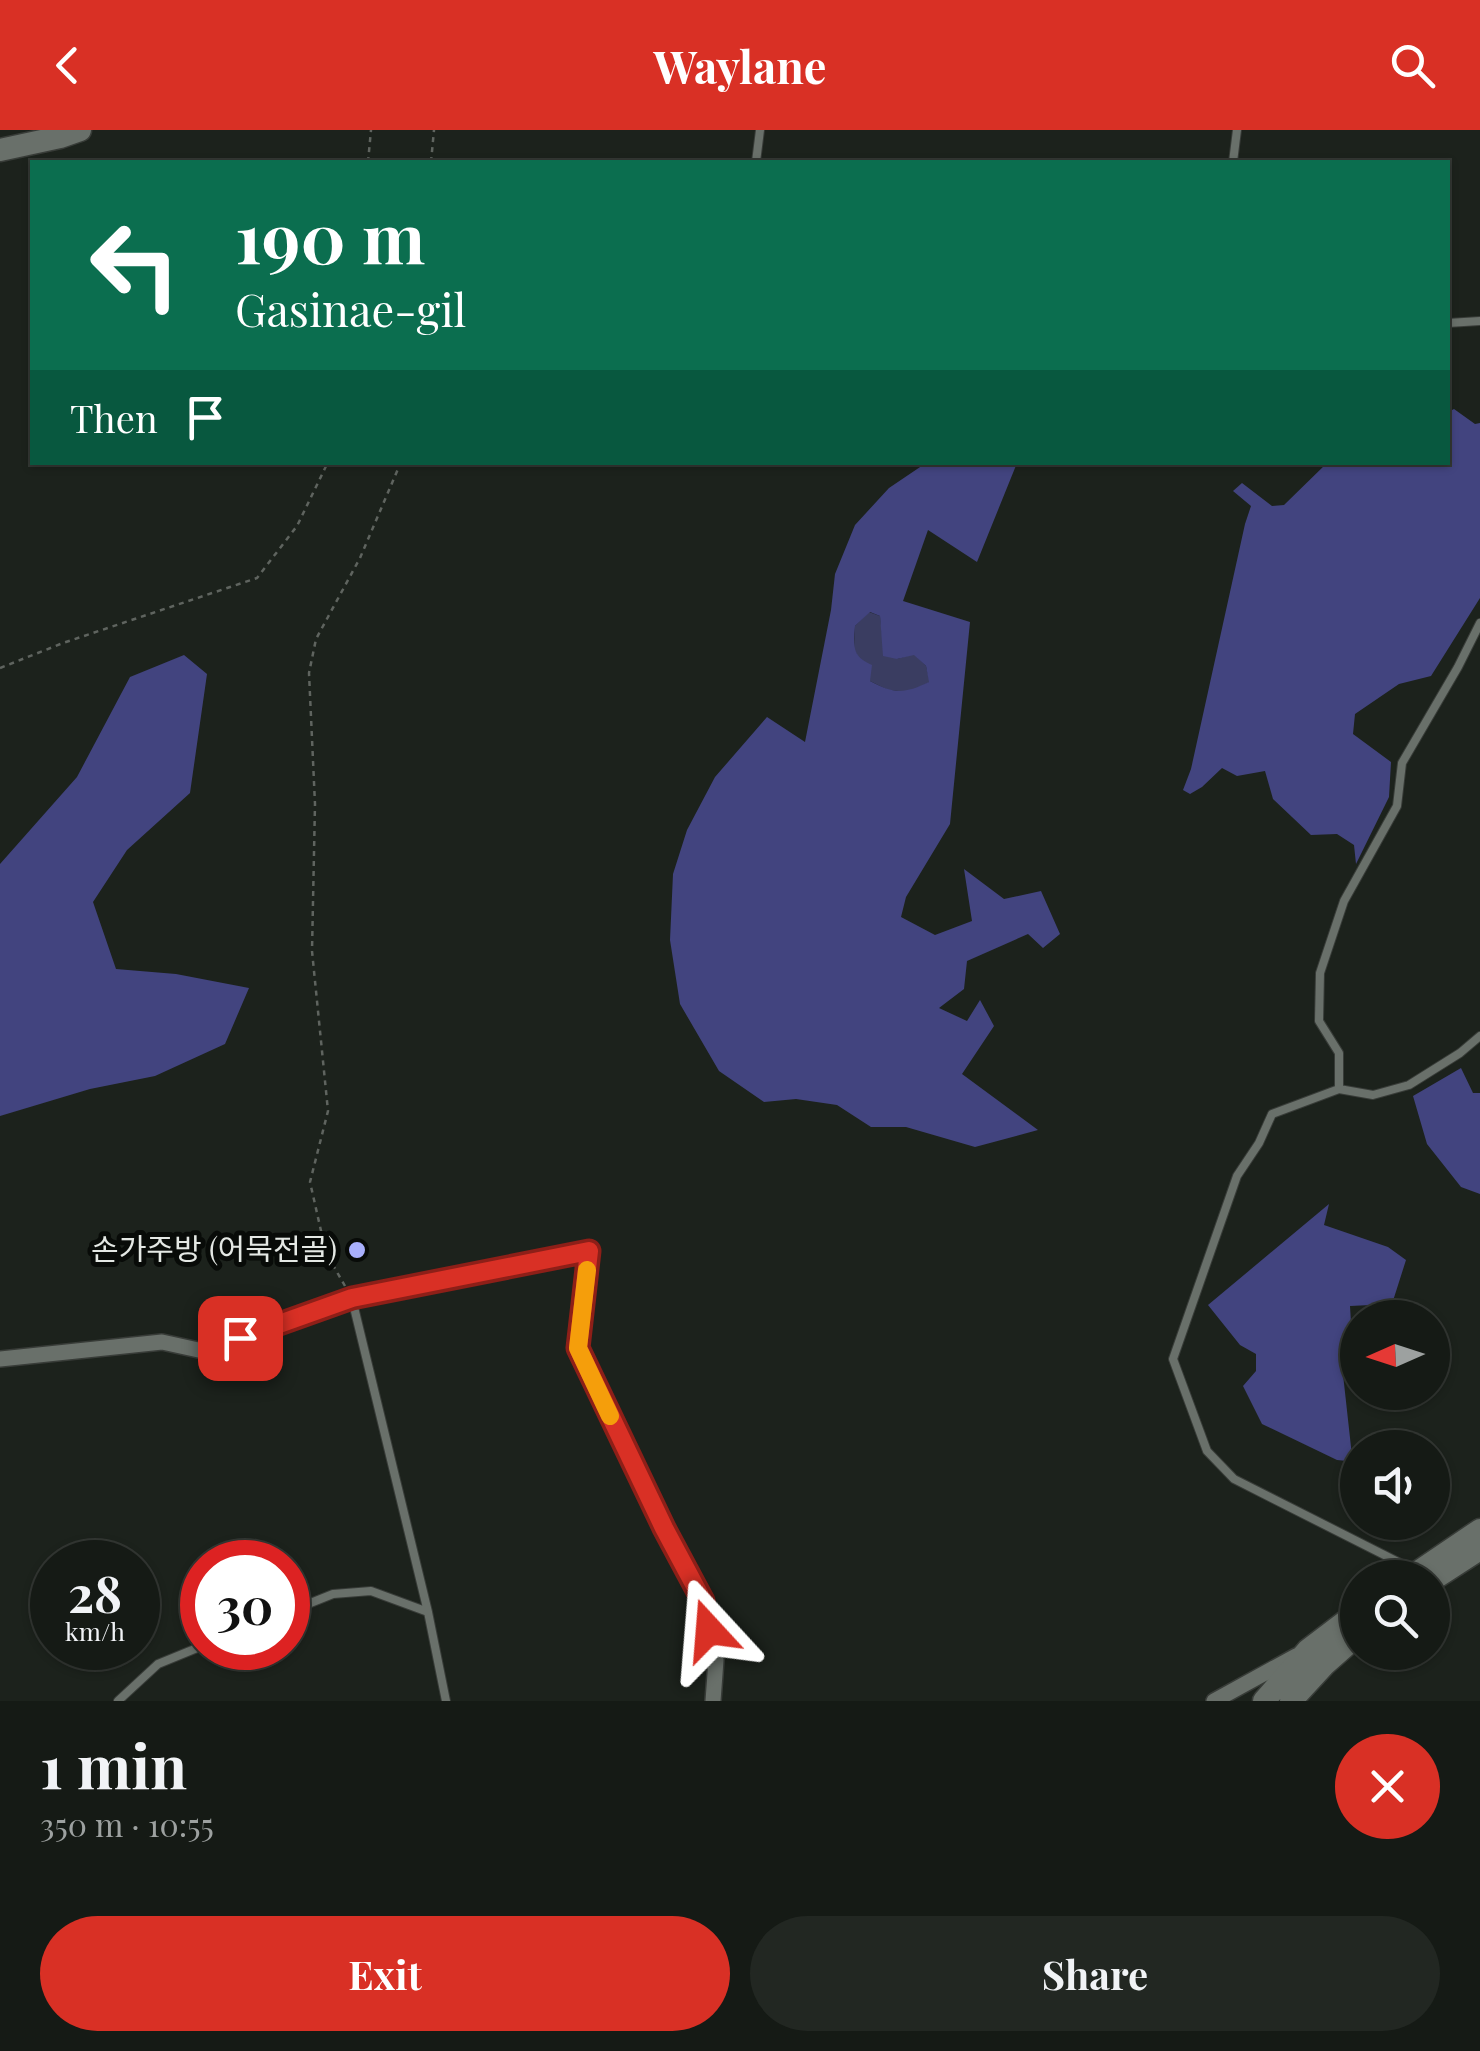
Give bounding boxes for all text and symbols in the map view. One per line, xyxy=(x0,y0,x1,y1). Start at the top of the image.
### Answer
text: Waylane xyxy=(653,35,827,95)
icon: back xyxy=(40,38,95,93)
icon: search xyxy=(1385,38,1440,93)
text: 190 m xyxy=(235,188,425,282)
icon: left xyxy=(70,200,200,330)
text: Gasinae-gil xyxy=(235,278,466,338)
icon: arrive xyxy=(178,390,233,445)
text: Then xyxy=(70,392,158,443)
place label: 손가주방 (어묵전골) xyxy=(91,1228,337,1268)
marker: 손가주방 (어묵전골) xyxy=(346,1239,368,1261)
pin xyxy=(198,1296,283,1381)
north arrow xyxy=(1340,1300,1450,1410)
map controls xyxy=(1340,1300,1450,1670)
icon: arrive xyxy=(213,1311,268,1366)
button: sound xyxy=(1340,1430,1450,1540)
speed limit sign: 30 xyxy=(180,1540,310,1670)
text: 28 xyxy=(68,1559,122,1626)
button: search xyxy=(1340,1560,1450,1670)
position arrow xyxy=(657,1578,761,1682)
text: km/h xyxy=(65,1614,125,1647)
text: 1 min xyxy=(40,1724,187,1804)
button: close xyxy=(1335,1734,1440,1839)
text: 350 m · 10:55 xyxy=(40,1802,214,1845)
button: Exit xyxy=(40,1916,730,2031)
button: Share xyxy=(750,1916,1440,2031)

